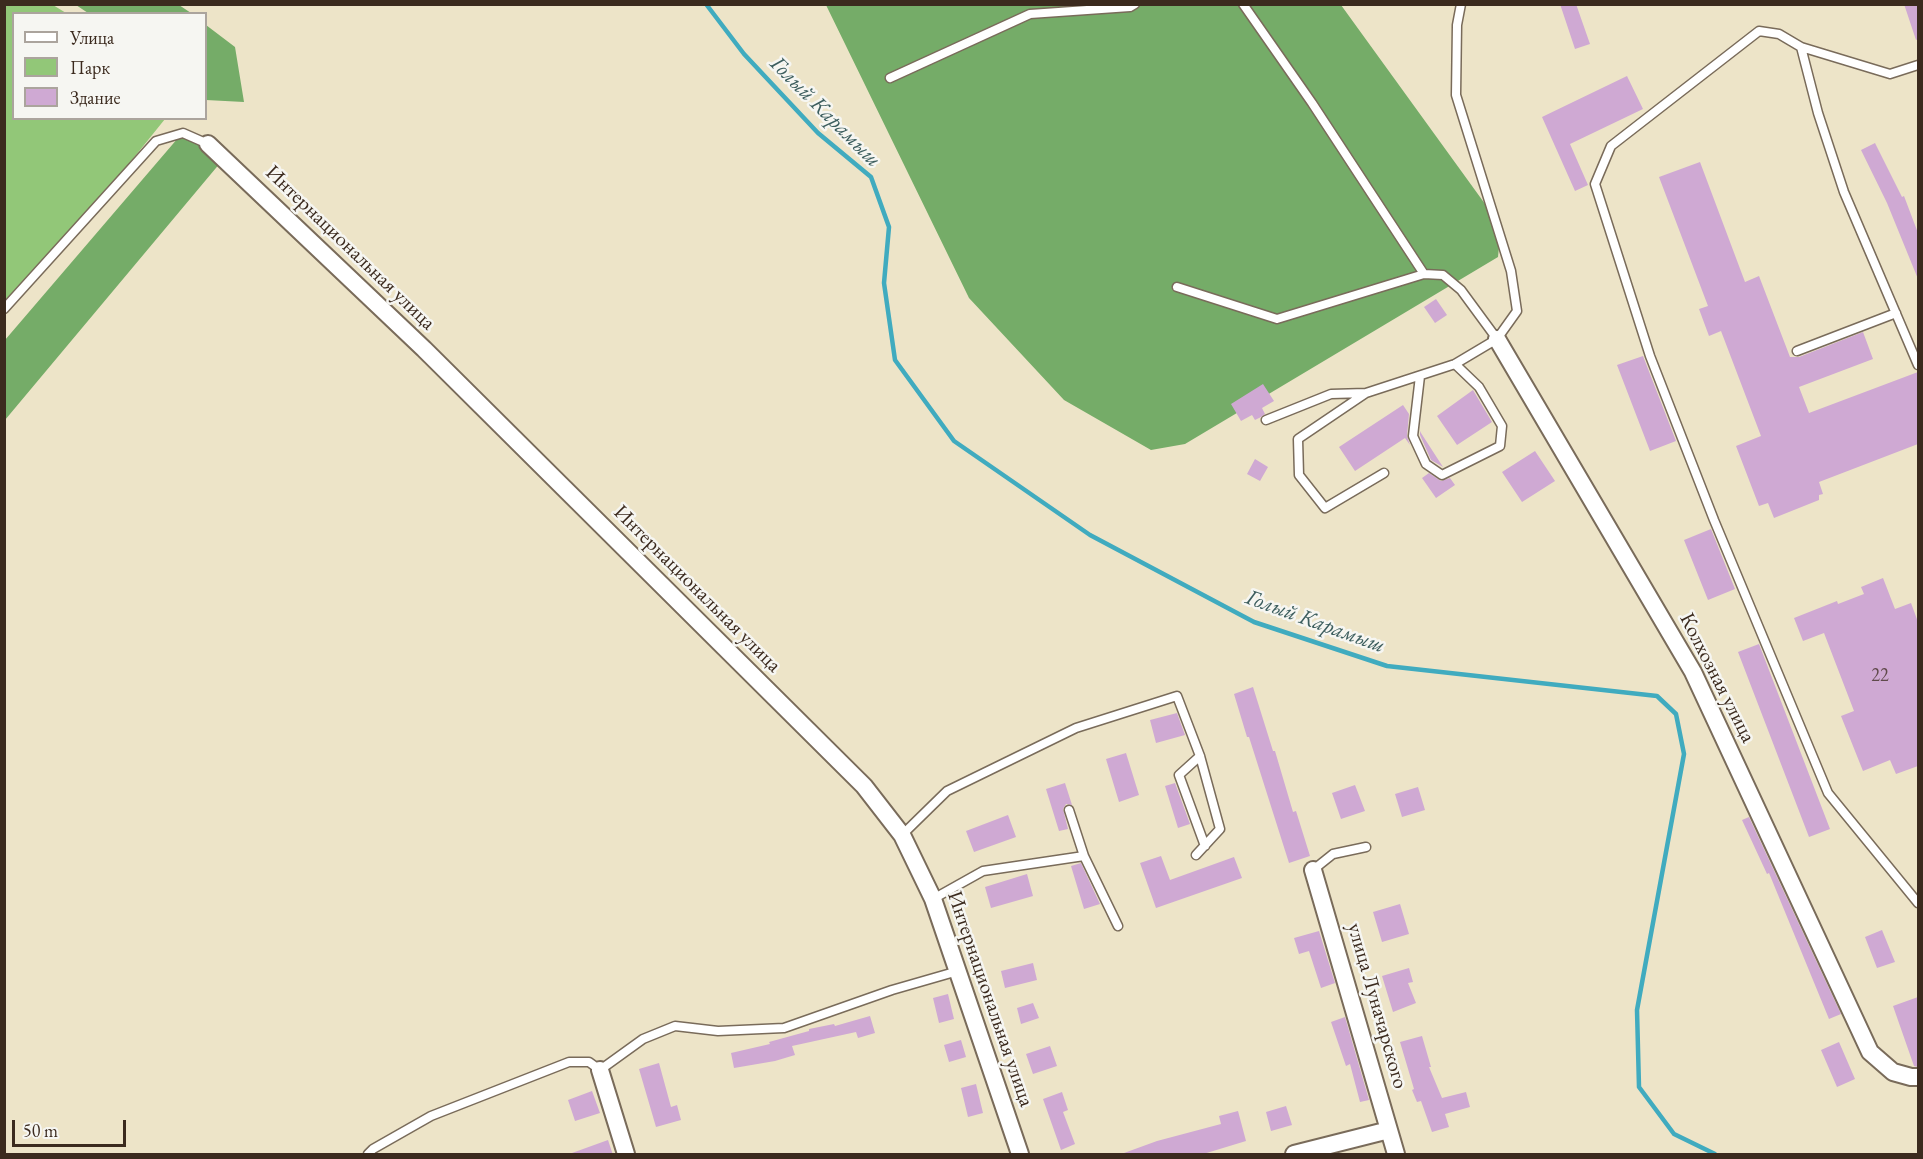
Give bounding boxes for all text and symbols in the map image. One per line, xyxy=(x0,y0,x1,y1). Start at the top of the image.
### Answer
legend xyxy=(12,12,207,120)
text: Улица xyxy=(70,26,114,49)
water label: Голый Карамыш xyxy=(764,51,886,173)
text: Парк xyxy=(70,56,110,79)
text: Здание xyxy=(70,86,120,109)
street label: Интернациональная улица xyxy=(260,160,440,336)
street label: Интернациональная улица xyxy=(608,500,786,678)
water label: Голый Карамыш xyxy=(1242,585,1388,659)
street label: Колхозная улица xyxy=(1674,609,1760,747)
house number: 22 xyxy=(1871,665,1889,687)
street label: Интернациональная улица xyxy=(941,888,1039,1110)
street label: улица Луначарского xyxy=(1341,920,1413,1092)
scale bar xyxy=(15,1108,129,1146)
text: 50 m xyxy=(23,1119,58,1142)

